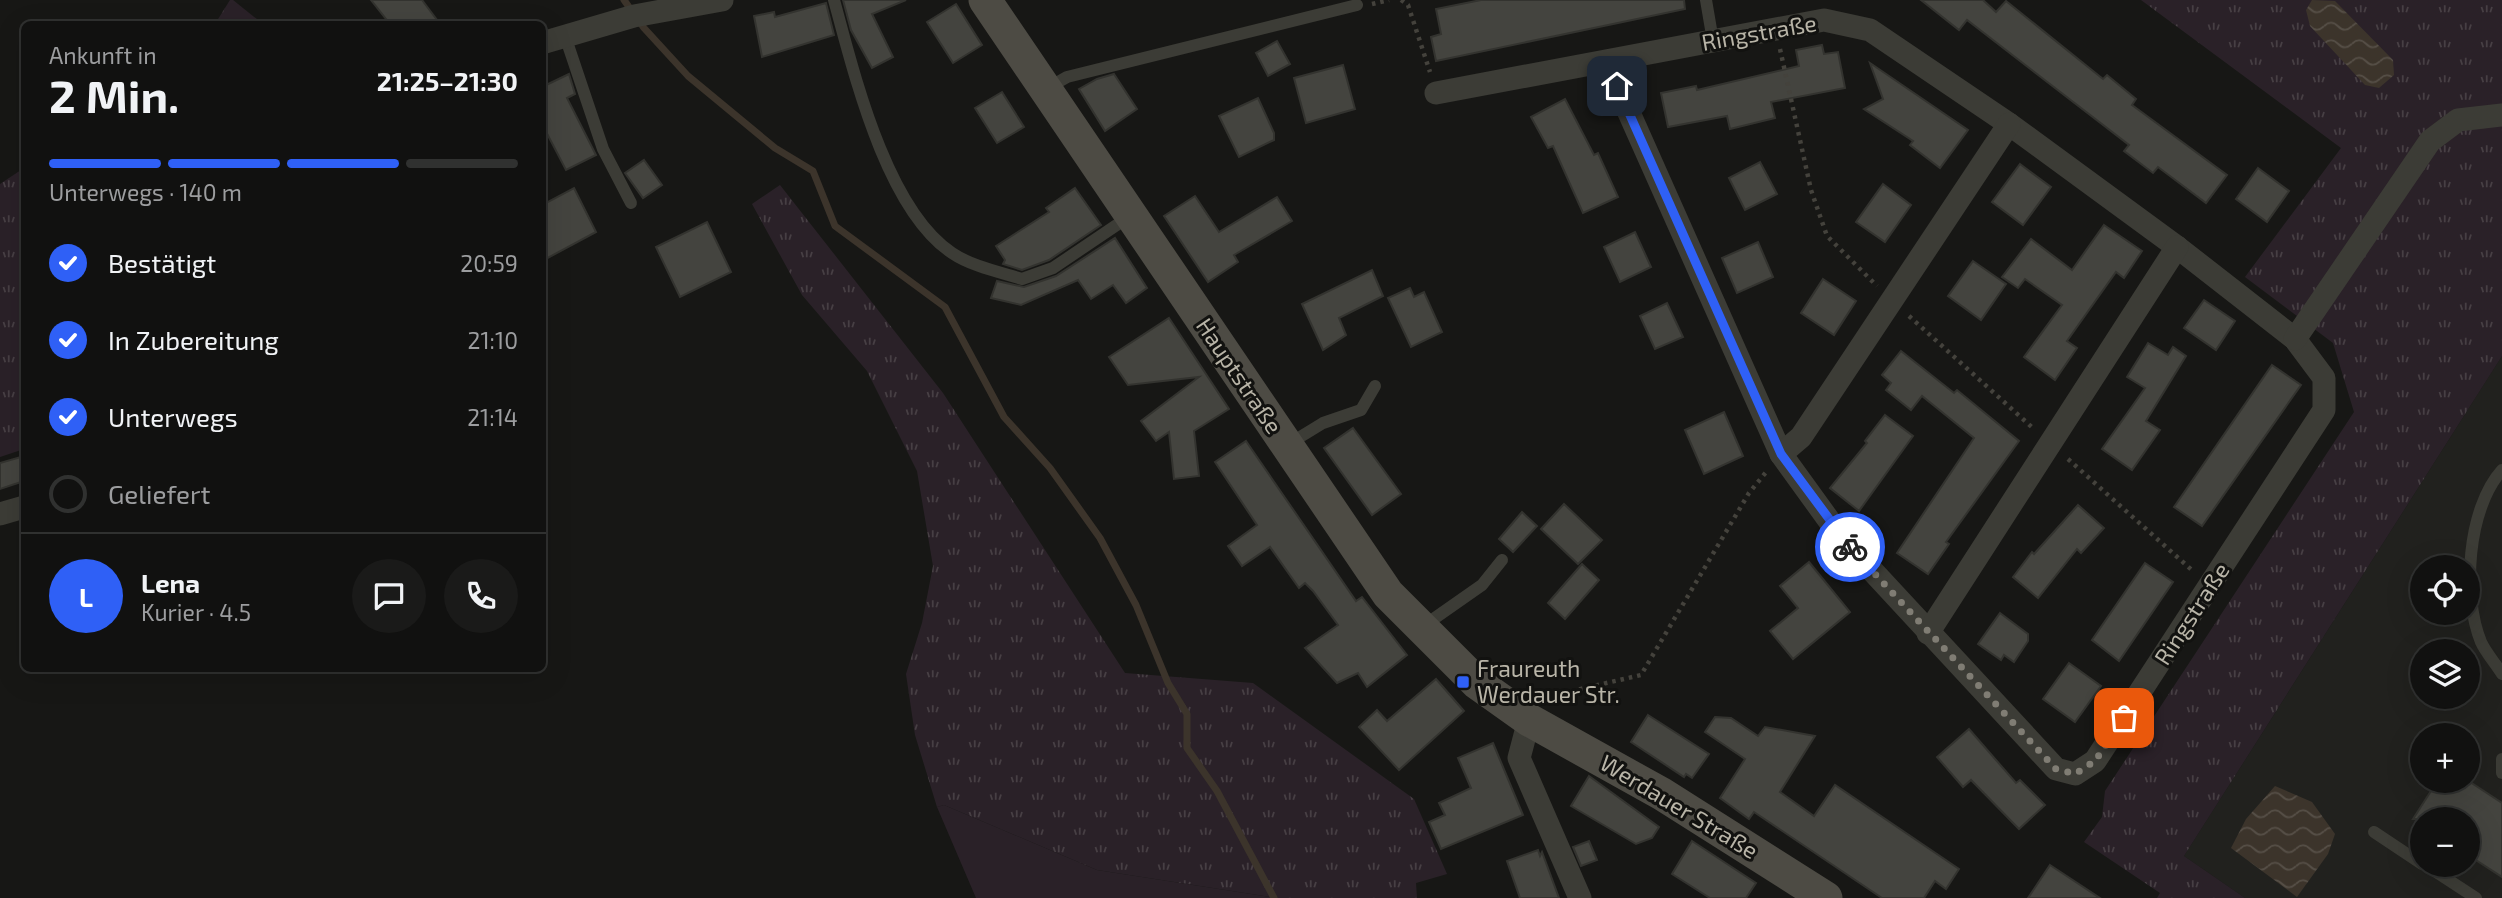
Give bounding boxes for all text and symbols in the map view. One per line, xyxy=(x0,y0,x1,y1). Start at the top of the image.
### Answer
street label: Ringstraße xyxy=(1699,8,1819,56)
text: Ankunft in xyxy=(49,41,157,69)
pin xyxy=(1587,56,1647,116)
text: 21:25–21:30 xyxy=(377,65,518,96)
text: 2 Min. xyxy=(49,67,179,122)
icon: home xyxy=(1598,67,1636,105)
text: Unterwegs · 140 m xyxy=(49,178,242,206)
icon: check xyxy=(49,244,87,282)
text: Bestätigt xyxy=(108,247,216,278)
text: 20:59 xyxy=(460,249,518,277)
street label: Hauptstraße xyxy=(1191,312,1289,439)
icon: check xyxy=(49,321,87,359)
text: In Zubereitung xyxy=(108,324,279,355)
text: 21:10 xyxy=(467,326,518,354)
icon: check xyxy=(49,398,87,436)
text: Unterwegs xyxy=(108,401,238,432)
text: 21:14 xyxy=(467,403,518,431)
text: Geliefert xyxy=(108,478,210,509)
courier xyxy=(1815,512,1885,582)
icon: bike xyxy=(1831,528,1869,566)
map controls xyxy=(2410,555,2480,877)
button: locate xyxy=(2410,555,2480,625)
street label: Ringstraße xyxy=(2148,557,2235,670)
button: chat xyxy=(352,559,426,633)
button: phone xyxy=(444,559,518,633)
text: Lena xyxy=(141,567,200,598)
text: L xyxy=(79,581,93,612)
text: Kurier · 4.5 xyxy=(141,598,251,626)
button: layers xyxy=(2410,639,2480,709)
place label: Fraureuth Werdauer Str. xyxy=(1477,654,1620,708)
marker: Fraureuth Werdauer Str. xyxy=(1455,674,1471,690)
pin xyxy=(2094,688,2154,748)
icon: bag xyxy=(2105,699,2143,737)
button: + xyxy=(2410,723,2480,793)
street label: Werdauer Straße xyxy=(1596,748,1763,864)
button: − xyxy=(2410,807,2480,877)

